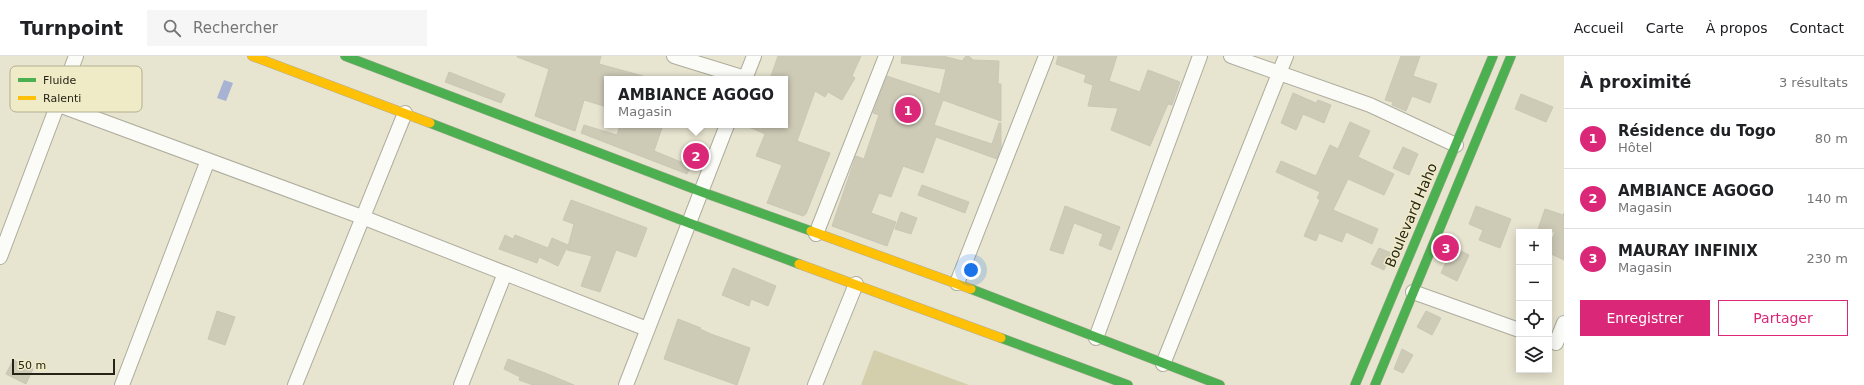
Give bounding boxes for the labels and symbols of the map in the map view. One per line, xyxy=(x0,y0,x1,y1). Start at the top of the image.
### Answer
legend xyxy=(10,66,142,112)
text: Fluide xyxy=(43,74,76,87)
text: Ralenti xyxy=(43,92,81,105)
pin: 1 xyxy=(895,95,921,125)
pin: 2 xyxy=(683,141,709,171)
street label: Boulevard Haho xyxy=(1382,160,1440,270)
pin: 3 xyxy=(1433,233,1459,263)
your location xyxy=(961,260,981,280)
scale bar xyxy=(12,357,115,376)

